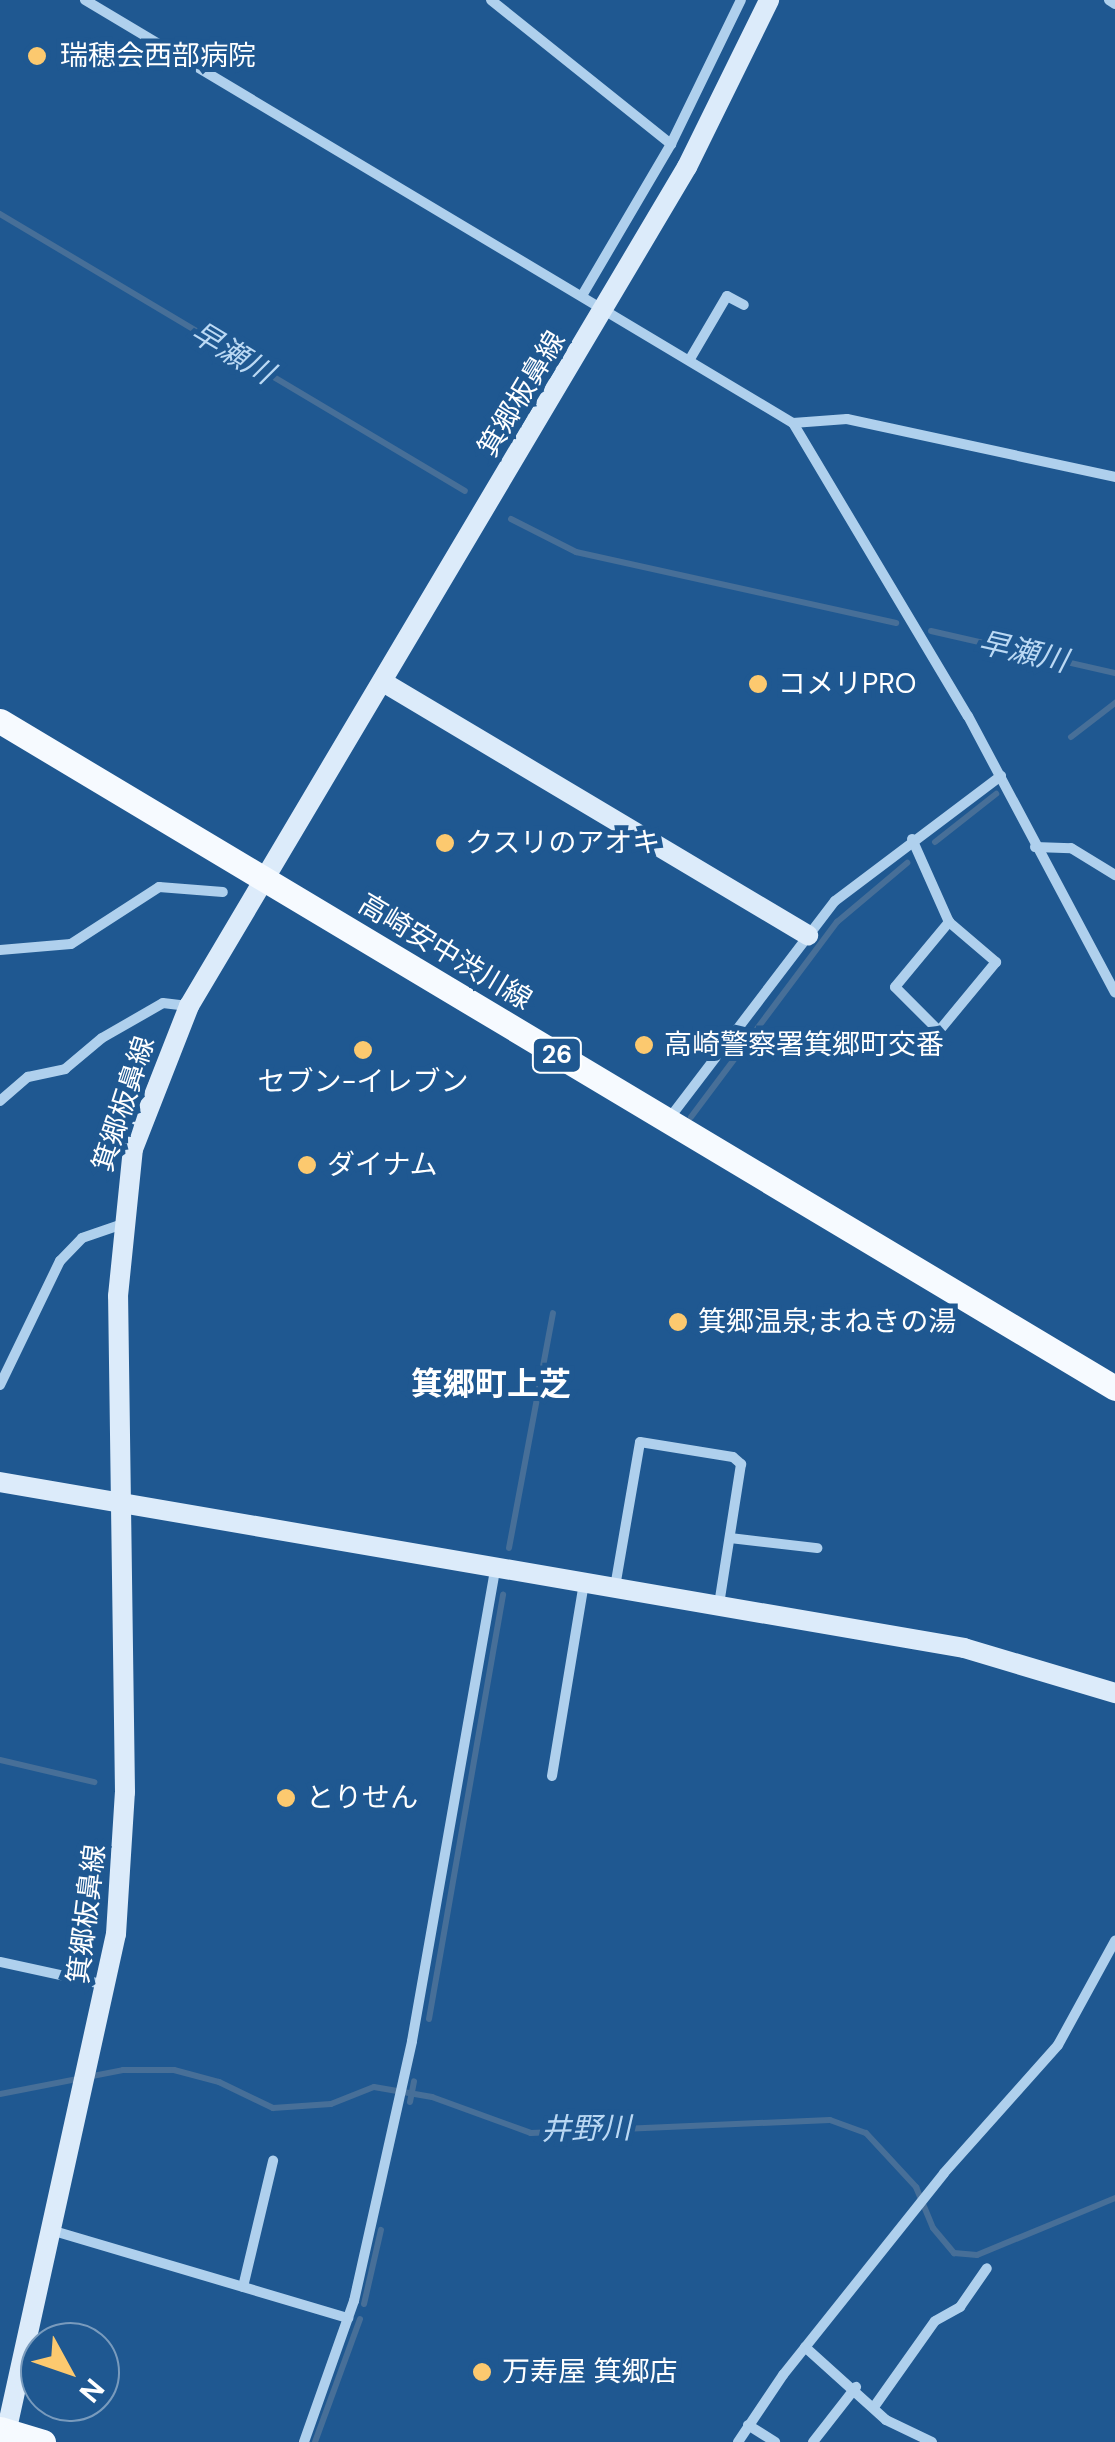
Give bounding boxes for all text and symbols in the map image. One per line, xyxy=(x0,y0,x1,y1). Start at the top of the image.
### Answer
place label: 瑞穂会西部病院 xyxy=(60,39,256,73)
marker: 瑞穂会西部病院 xyxy=(24,43,50,69)
water label: 早瀬川 xyxy=(184,314,280,392)
street label: 箕郷板鼻線 xyxy=(472,325,572,463)
water label: 早瀬川 xyxy=(975,624,1071,680)
place label: コメリPRO xyxy=(778,667,917,701)
marker: コメリPRO xyxy=(747,673,769,695)
place label: クスリのアオキ xyxy=(465,826,661,860)
marker: クスリのアオキ xyxy=(434,832,456,854)
street label: 高崎安中渋川線 xyxy=(352,887,538,1017)
place label: 高崎警察署箕郷町交番 xyxy=(664,1028,944,1062)
street label: 箕郷板鼻線 xyxy=(86,1032,162,1176)
marker: 高崎警察署箕郷町交番 xyxy=(633,1034,655,1056)
road number: 26 xyxy=(530,1035,584,1075)
marker: セブン-イレブン xyxy=(352,1039,374,1061)
place label: セブン-イレブン xyxy=(257,1065,469,1099)
place label: ダイナム xyxy=(327,1148,439,1182)
marker: ダイナム xyxy=(296,1154,318,1176)
place label: 箕郷温泉;まねきの湯 xyxy=(698,1305,956,1339)
marker: 箕郷温泉;まねきの湯 xyxy=(667,1311,689,1333)
district label: 箕郷町上芝 xyxy=(411,1365,571,1403)
place label: とりせん xyxy=(306,1781,418,1815)
marker: とりせん xyxy=(275,1787,297,1809)
street label: 箕郷板鼻線 xyxy=(62,1842,112,1986)
water label: 井野川 xyxy=(541,2110,631,2148)
north arrow xyxy=(20,2322,120,2422)
place label: 万寿屋 箕郷店 xyxy=(502,2355,677,2389)
marker: 万寿屋 箕郷店 xyxy=(471,2361,493,2383)
text: N xyxy=(71,2371,113,2410)

